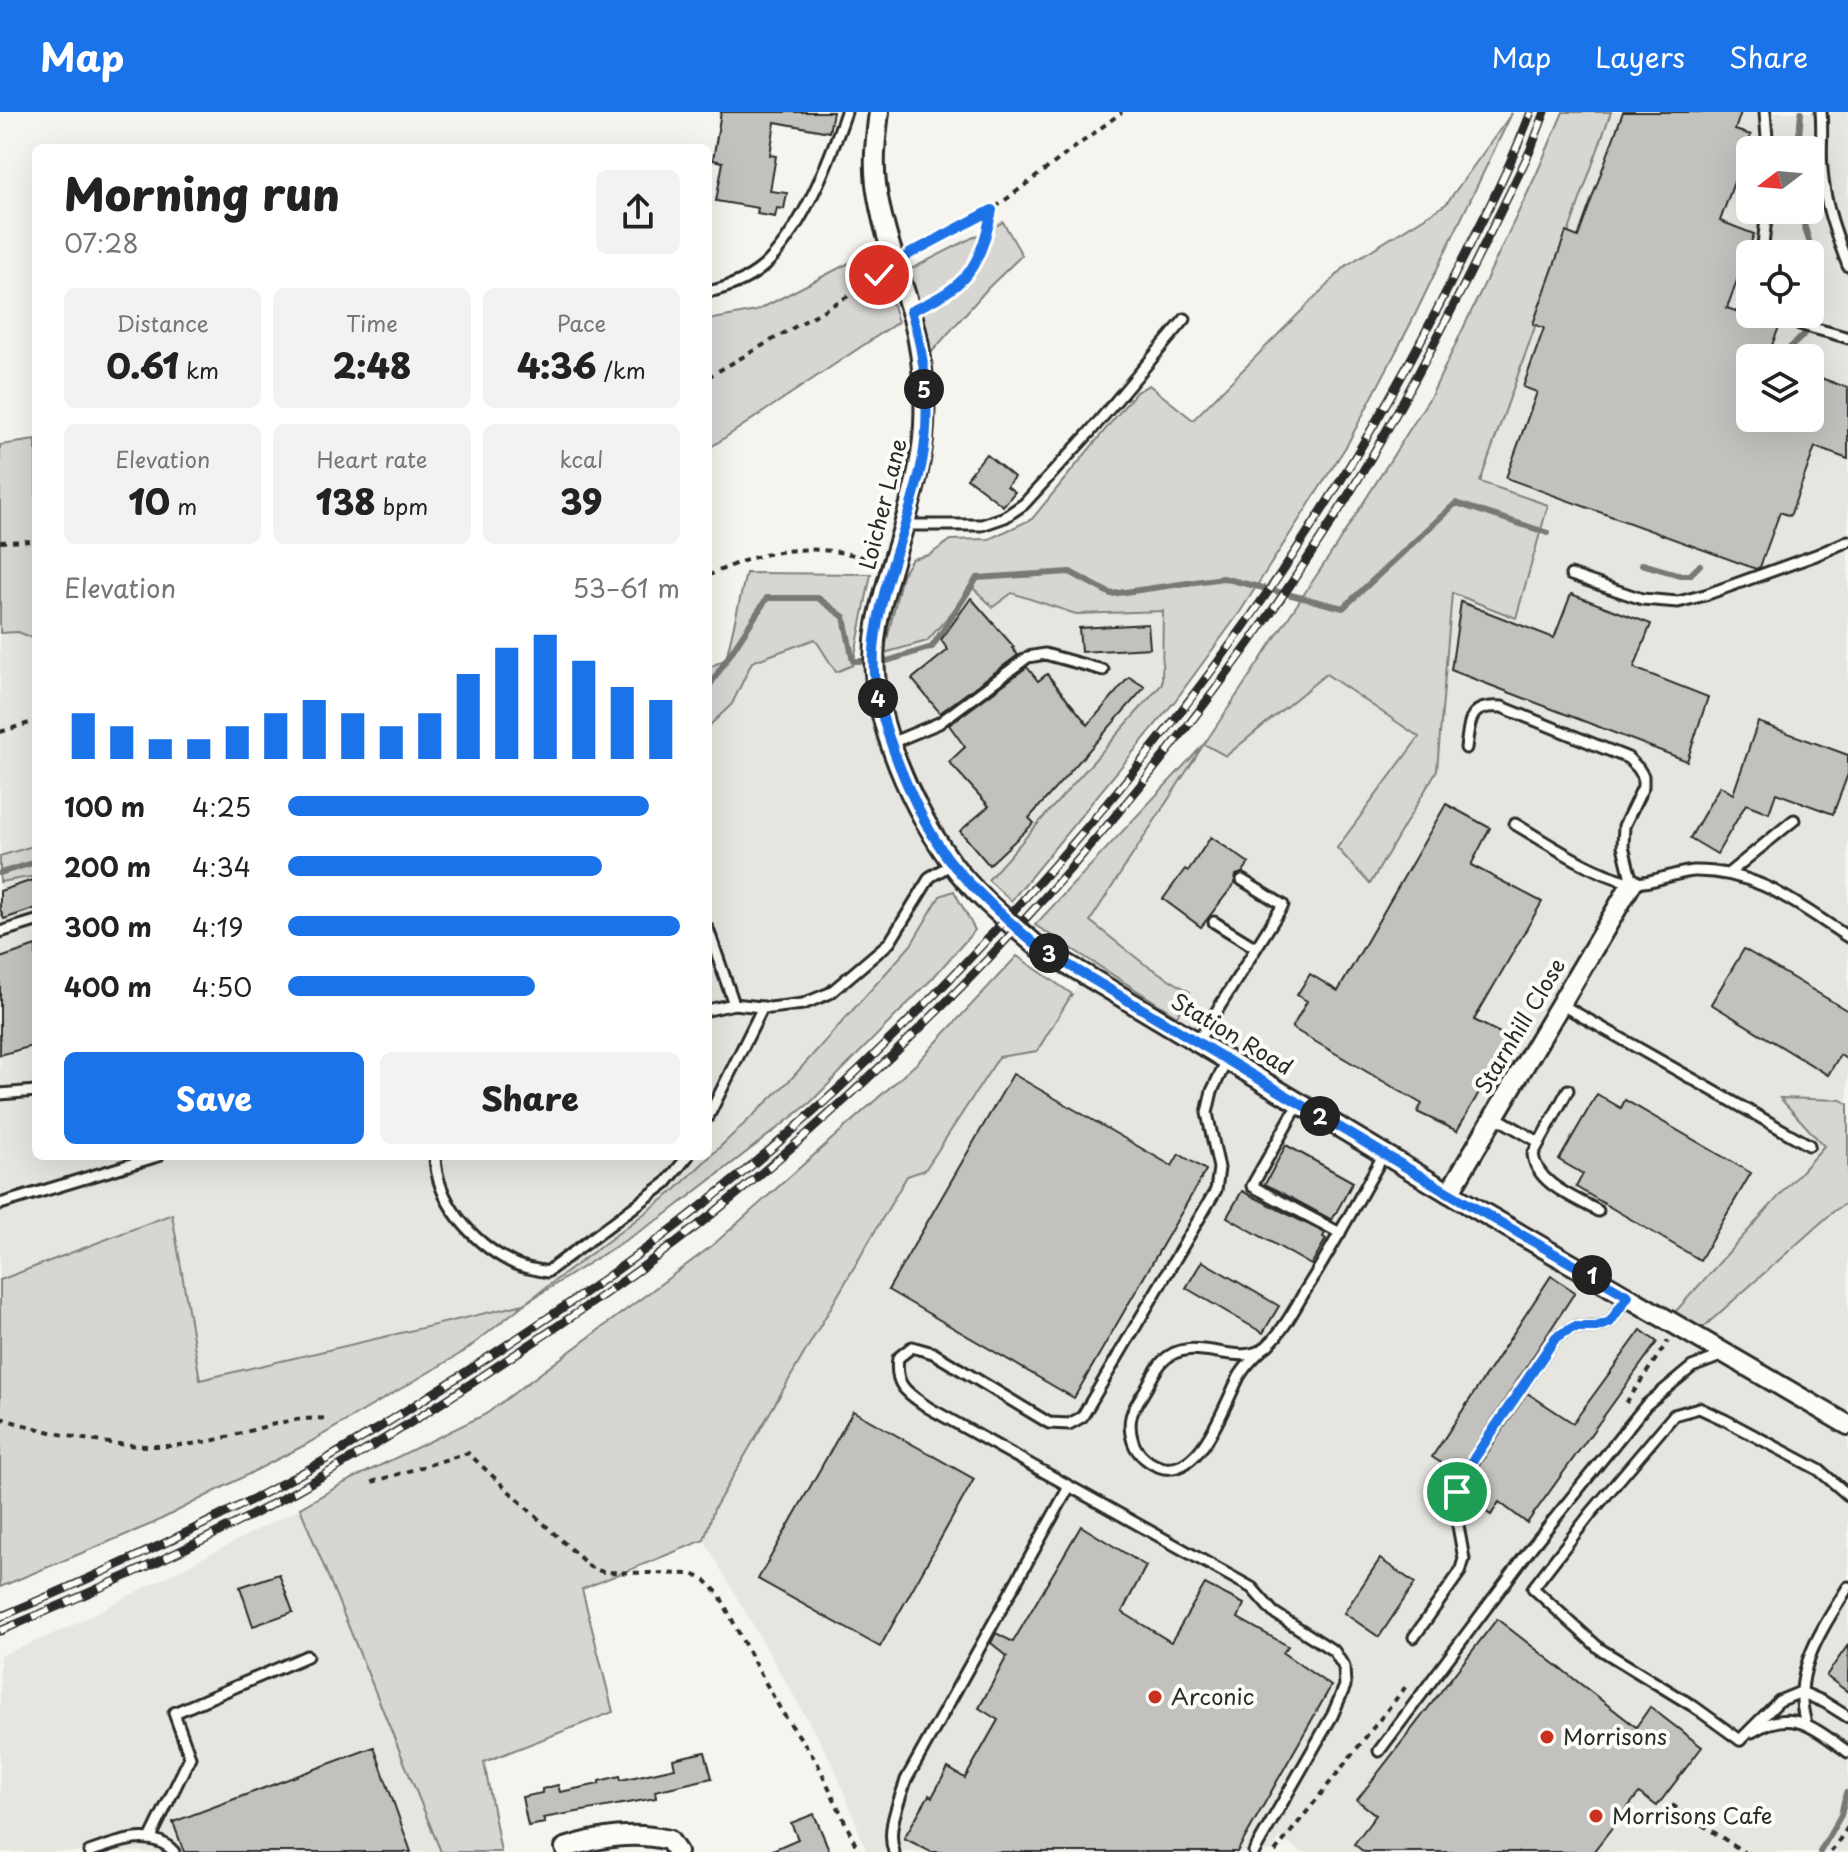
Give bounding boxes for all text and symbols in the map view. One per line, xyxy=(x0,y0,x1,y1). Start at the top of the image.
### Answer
text: Map xyxy=(40,28,124,85)
text: Map xyxy=(1491,35,1551,78)
text: Layers xyxy=(1595,35,1685,78)
text: Share xyxy=(1729,35,1808,78)
north arrow xyxy=(1736,136,1824,224)
map controls xyxy=(1736,136,1824,432)
text: Morning run xyxy=(64,160,340,226)
button: share xyxy=(596,170,680,254)
text: 07:28 xyxy=(64,223,139,262)
button: locate xyxy=(1736,240,1824,328)
pin xyxy=(845,241,913,309)
icon: check xyxy=(857,253,901,297)
text: Distance xyxy=(117,306,209,339)
text: Time xyxy=(346,306,398,339)
text: Pace xyxy=(556,306,606,339)
text: 0.61 xyxy=(106,339,179,391)
text: 2:48 xyxy=(333,339,411,391)
text: 4:36 xyxy=(517,339,596,391)
button: layers xyxy=(1736,344,1824,432)
text: km xyxy=(179,353,219,386)
text: /km xyxy=(596,353,646,386)
pin: 5 xyxy=(904,369,944,409)
text: 5 xyxy=(917,372,931,405)
street label: Loicher Lane xyxy=(849,434,914,573)
text: Elevation xyxy=(115,442,210,475)
text: Heart rate xyxy=(316,442,428,475)
text: kcal xyxy=(559,442,603,475)
text: 10 xyxy=(128,475,170,527)
text: 138 xyxy=(316,475,376,527)
text: 39 xyxy=(560,475,602,527)
text: m xyxy=(170,489,197,522)
text: bpm xyxy=(376,489,428,522)
text: Elevation xyxy=(64,568,176,607)
text: 53–61 m xyxy=(572,568,680,607)
pin: 4 xyxy=(858,678,898,718)
text: 4 xyxy=(871,681,885,714)
text: 100 m xyxy=(64,787,145,826)
text: 4:25 xyxy=(192,787,251,826)
text: 200 m xyxy=(64,847,151,886)
text: 4:34 xyxy=(192,847,251,886)
text: 300 m xyxy=(64,907,152,946)
text: 4:19 xyxy=(192,907,243,946)
pin: 3 xyxy=(1029,933,1069,973)
text: 3 xyxy=(1042,936,1056,969)
street label: Starnhill Close xyxy=(1465,951,1572,1099)
text: 400 m xyxy=(64,967,152,1006)
text: 4:50 xyxy=(192,967,252,1006)
street label: Station Road xyxy=(1166,983,1300,1082)
button: Save xyxy=(64,1052,364,1144)
button: Share xyxy=(380,1052,680,1144)
pin: 2 xyxy=(1300,1096,1340,1136)
text: 2 xyxy=(1312,1099,1328,1132)
pin: 1 xyxy=(1572,1255,1612,1295)
text: 1 xyxy=(1587,1258,1597,1291)
pin xyxy=(1423,1458,1491,1526)
icon: arrive xyxy=(1435,1470,1479,1514)
place label: Arconic xyxy=(1171,1679,1254,1712)
marker: Arconic xyxy=(1146,1688,1164,1706)
place label: Morrisons xyxy=(1563,1719,1667,1752)
marker: Morrisons xyxy=(1538,1728,1556,1746)
place label: Morrisons Cafe xyxy=(1612,1798,1772,1831)
marker: Morrisons Cafe xyxy=(1587,1807,1605,1825)

